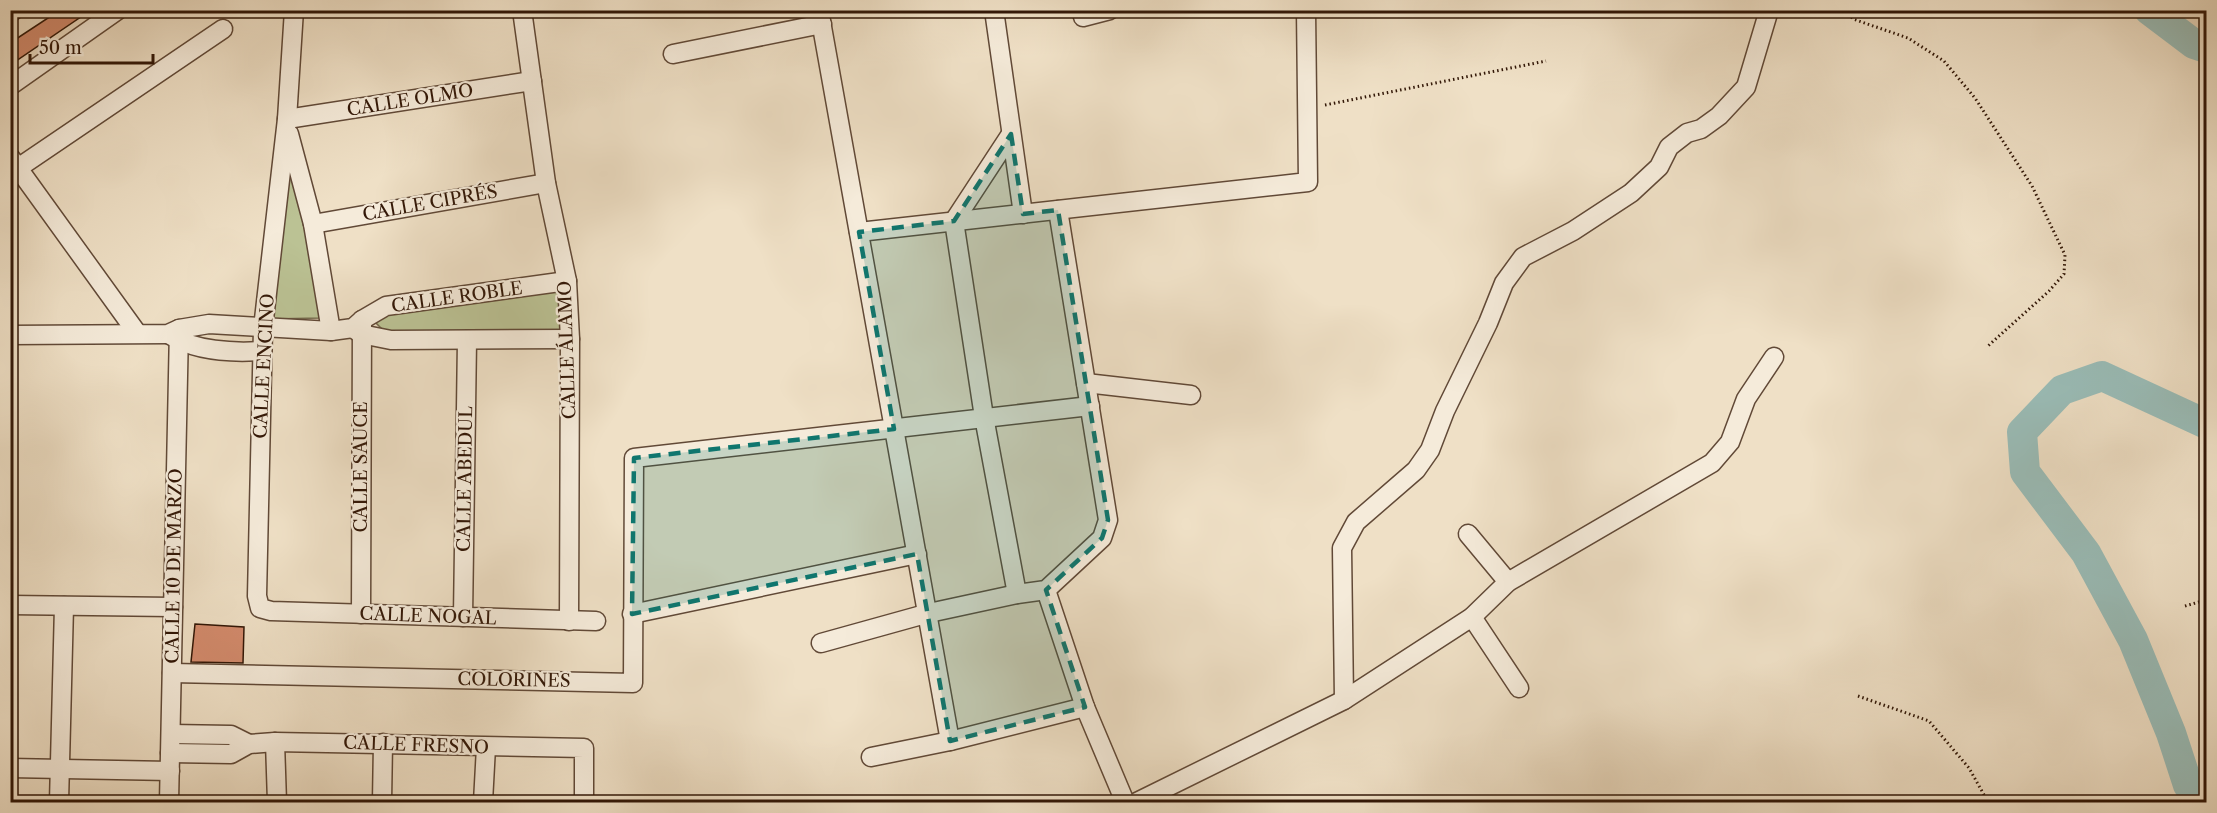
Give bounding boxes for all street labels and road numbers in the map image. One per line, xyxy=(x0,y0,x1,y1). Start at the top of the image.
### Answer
street label: CALLE OLMO xyxy=(345,79,475,121)
street label: CALLE CIPRÉS xyxy=(361,179,499,226)
street label: CALLE ROBLE xyxy=(390,277,524,317)
street label: CALLE ÁLAMO xyxy=(553,280,580,420)
street label: CALLE ENCINO xyxy=(249,293,279,439)
street label: CALLE SAUCE xyxy=(350,401,372,533)
street label: CALLE ABEDUL xyxy=(453,406,477,552)
street label: CALLE 10 DE MARZO xyxy=(161,468,187,664)
street label: CALLE NOGAL xyxy=(359,603,497,629)
street label: COLORINES xyxy=(457,668,571,692)
street label: CALLE FRESNO xyxy=(343,731,489,759)

